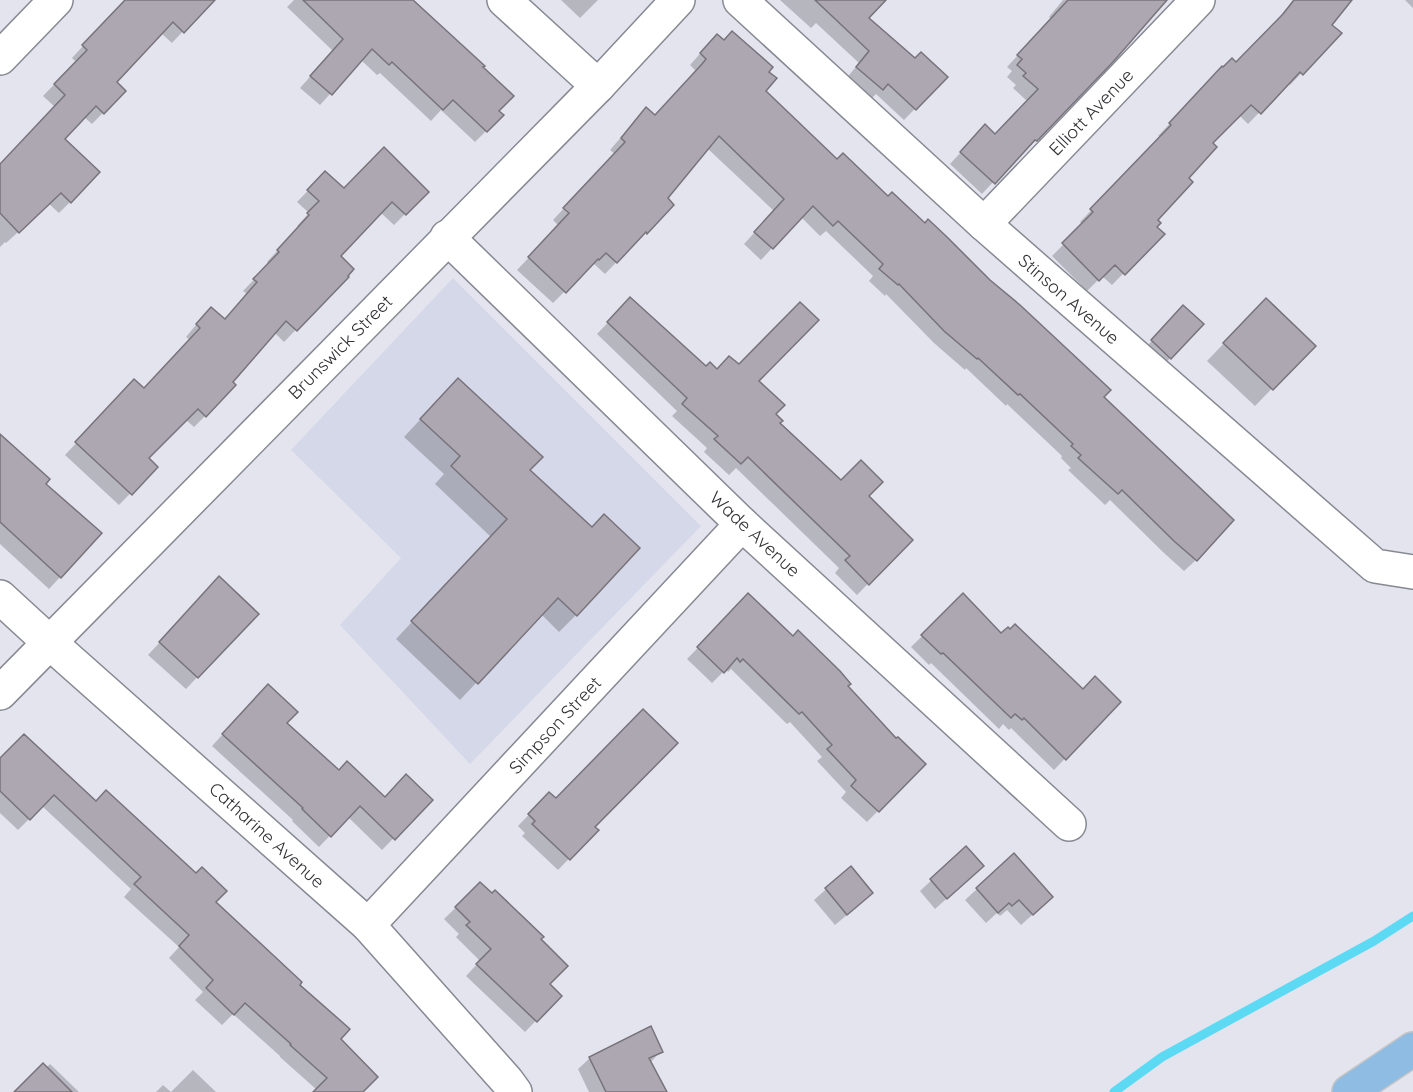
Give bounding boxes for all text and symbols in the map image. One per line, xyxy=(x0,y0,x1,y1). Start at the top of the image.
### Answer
street label: Elliott Avenue xyxy=(1044,64,1138,160)
street label: Stinson Avenue xyxy=(1014,249,1124,349)
street label: Brunswick Street xyxy=(283,290,397,404)
street label: Wade Avenue xyxy=(705,486,805,582)
street label: Simpson Street xyxy=(504,671,606,779)
street label: Catharine Avenue xyxy=(204,777,330,893)

